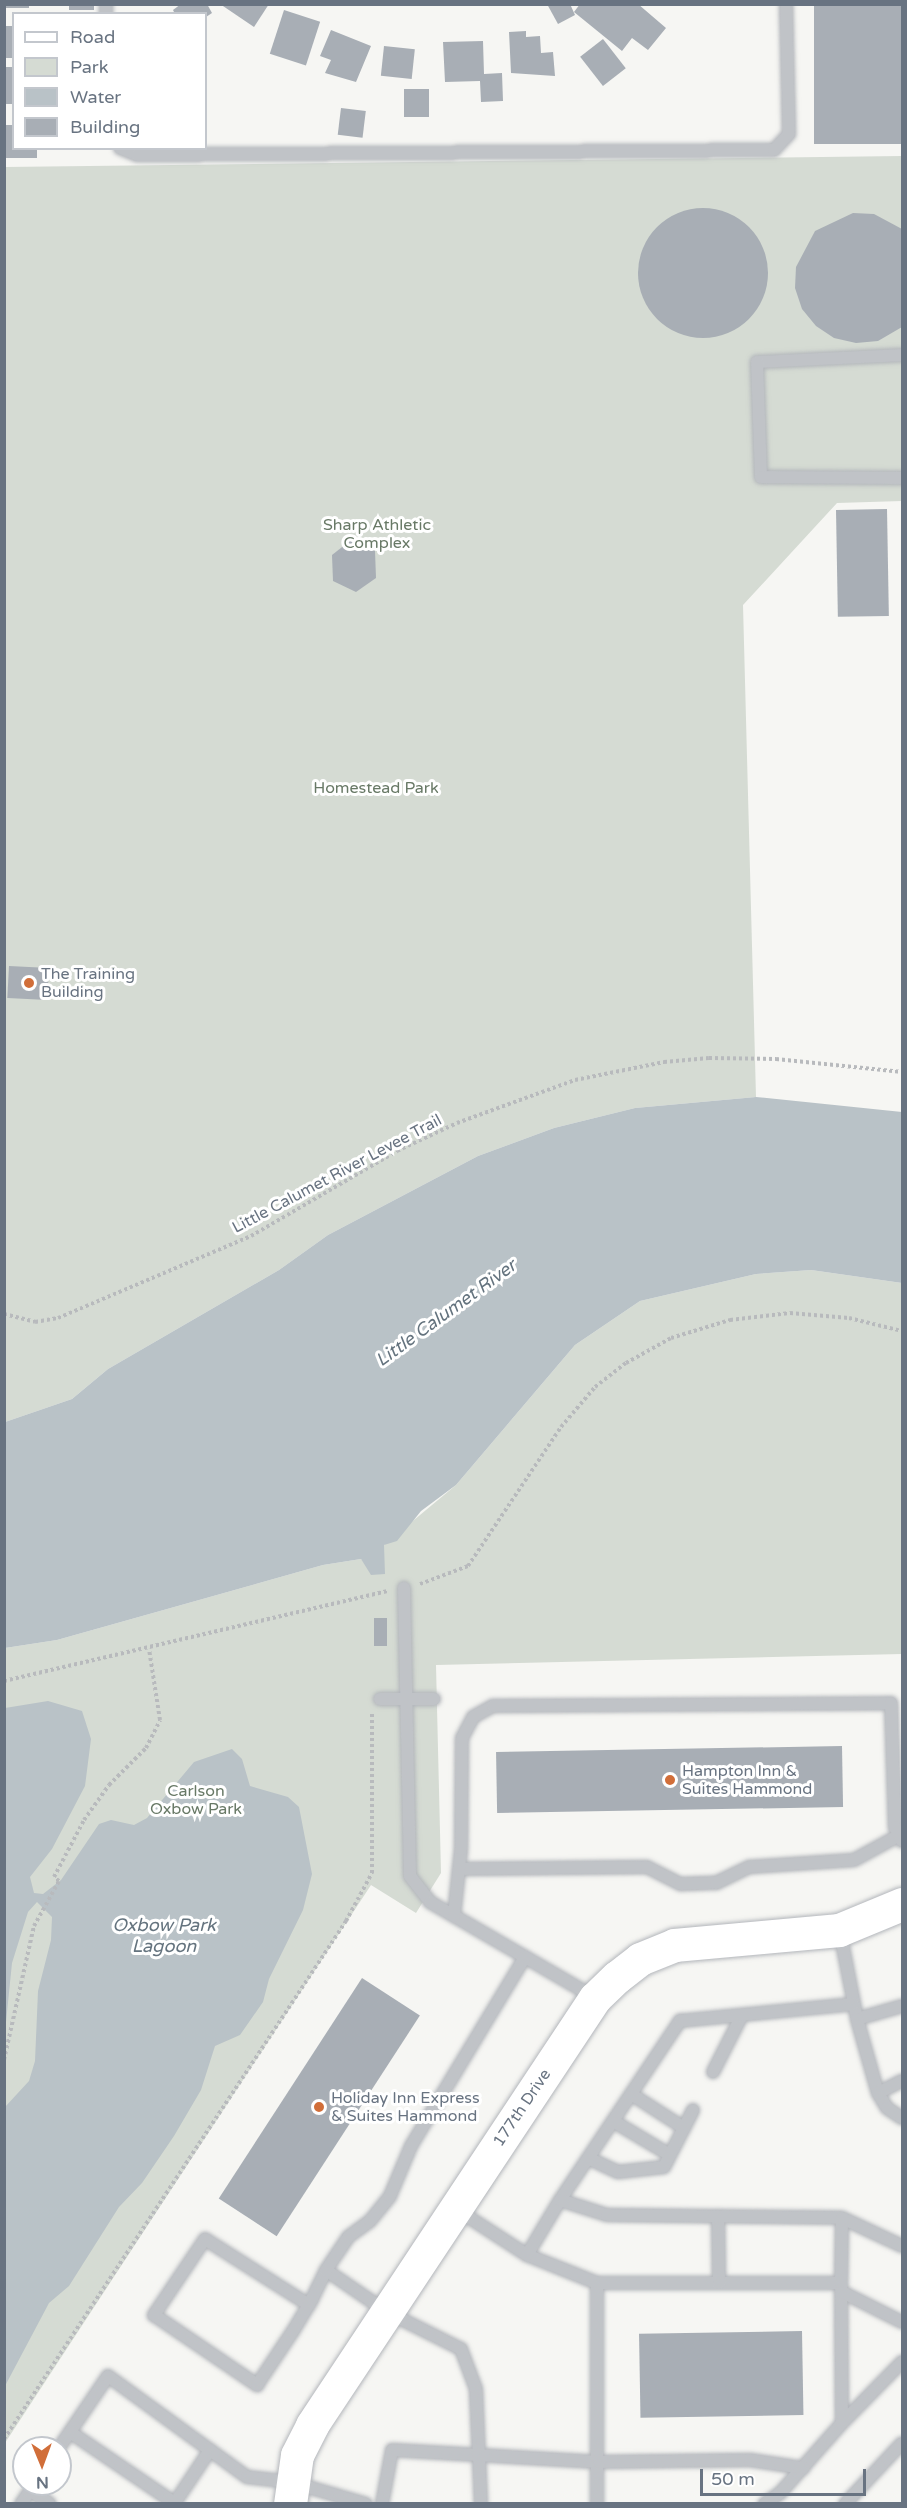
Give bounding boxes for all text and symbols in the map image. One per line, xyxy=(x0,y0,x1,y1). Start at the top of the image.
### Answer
legend xyxy=(12,12,207,150)
text: Road xyxy=(70,26,115,48)
text: Park xyxy=(70,56,108,78)
text: Water xyxy=(70,86,121,108)
text: Building xyxy=(70,116,140,138)
park label: Sharp Athletic Complex xyxy=(323,515,431,553)
park label: Homestead Park xyxy=(313,778,439,798)
place label: The Training Building xyxy=(41,964,135,1002)
marker: The Training Building xyxy=(22,976,36,990)
street label: Little Calumet River Levee Trail xyxy=(229,1111,445,1237)
water label: Little Calumet River xyxy=(372,1255,520,1371)
place label: Hampton Inn & Suites Hammond xyxy=(682,1761,812,1799)
marker: Hampton Inn & Suites Hammond xyxy=(663,1773,677,1787)
park label: Carlson Oxbow Park xyxy=(150,1781,242,1819)
water label: Oxbow Park Lagoon xyxy=(112,1915,216,1958)
street label: 177th Drive xyxy=(489,2066,555,2150)
place label: Holiday Inn Express & Suites Hammond xyxy=(331,2088,480,2126)
marker: Holiday Inn Express & Suites Hammond xyxy=(312,2100,326,2114)
north arrow xyxy=(12,2436,72,2496)
scale bar xyxy=(703,2457,870,2495)
text: 50 m xyxy=(711,2468,755,2490)
text: N xyxy=(36,2472,49,2492)

